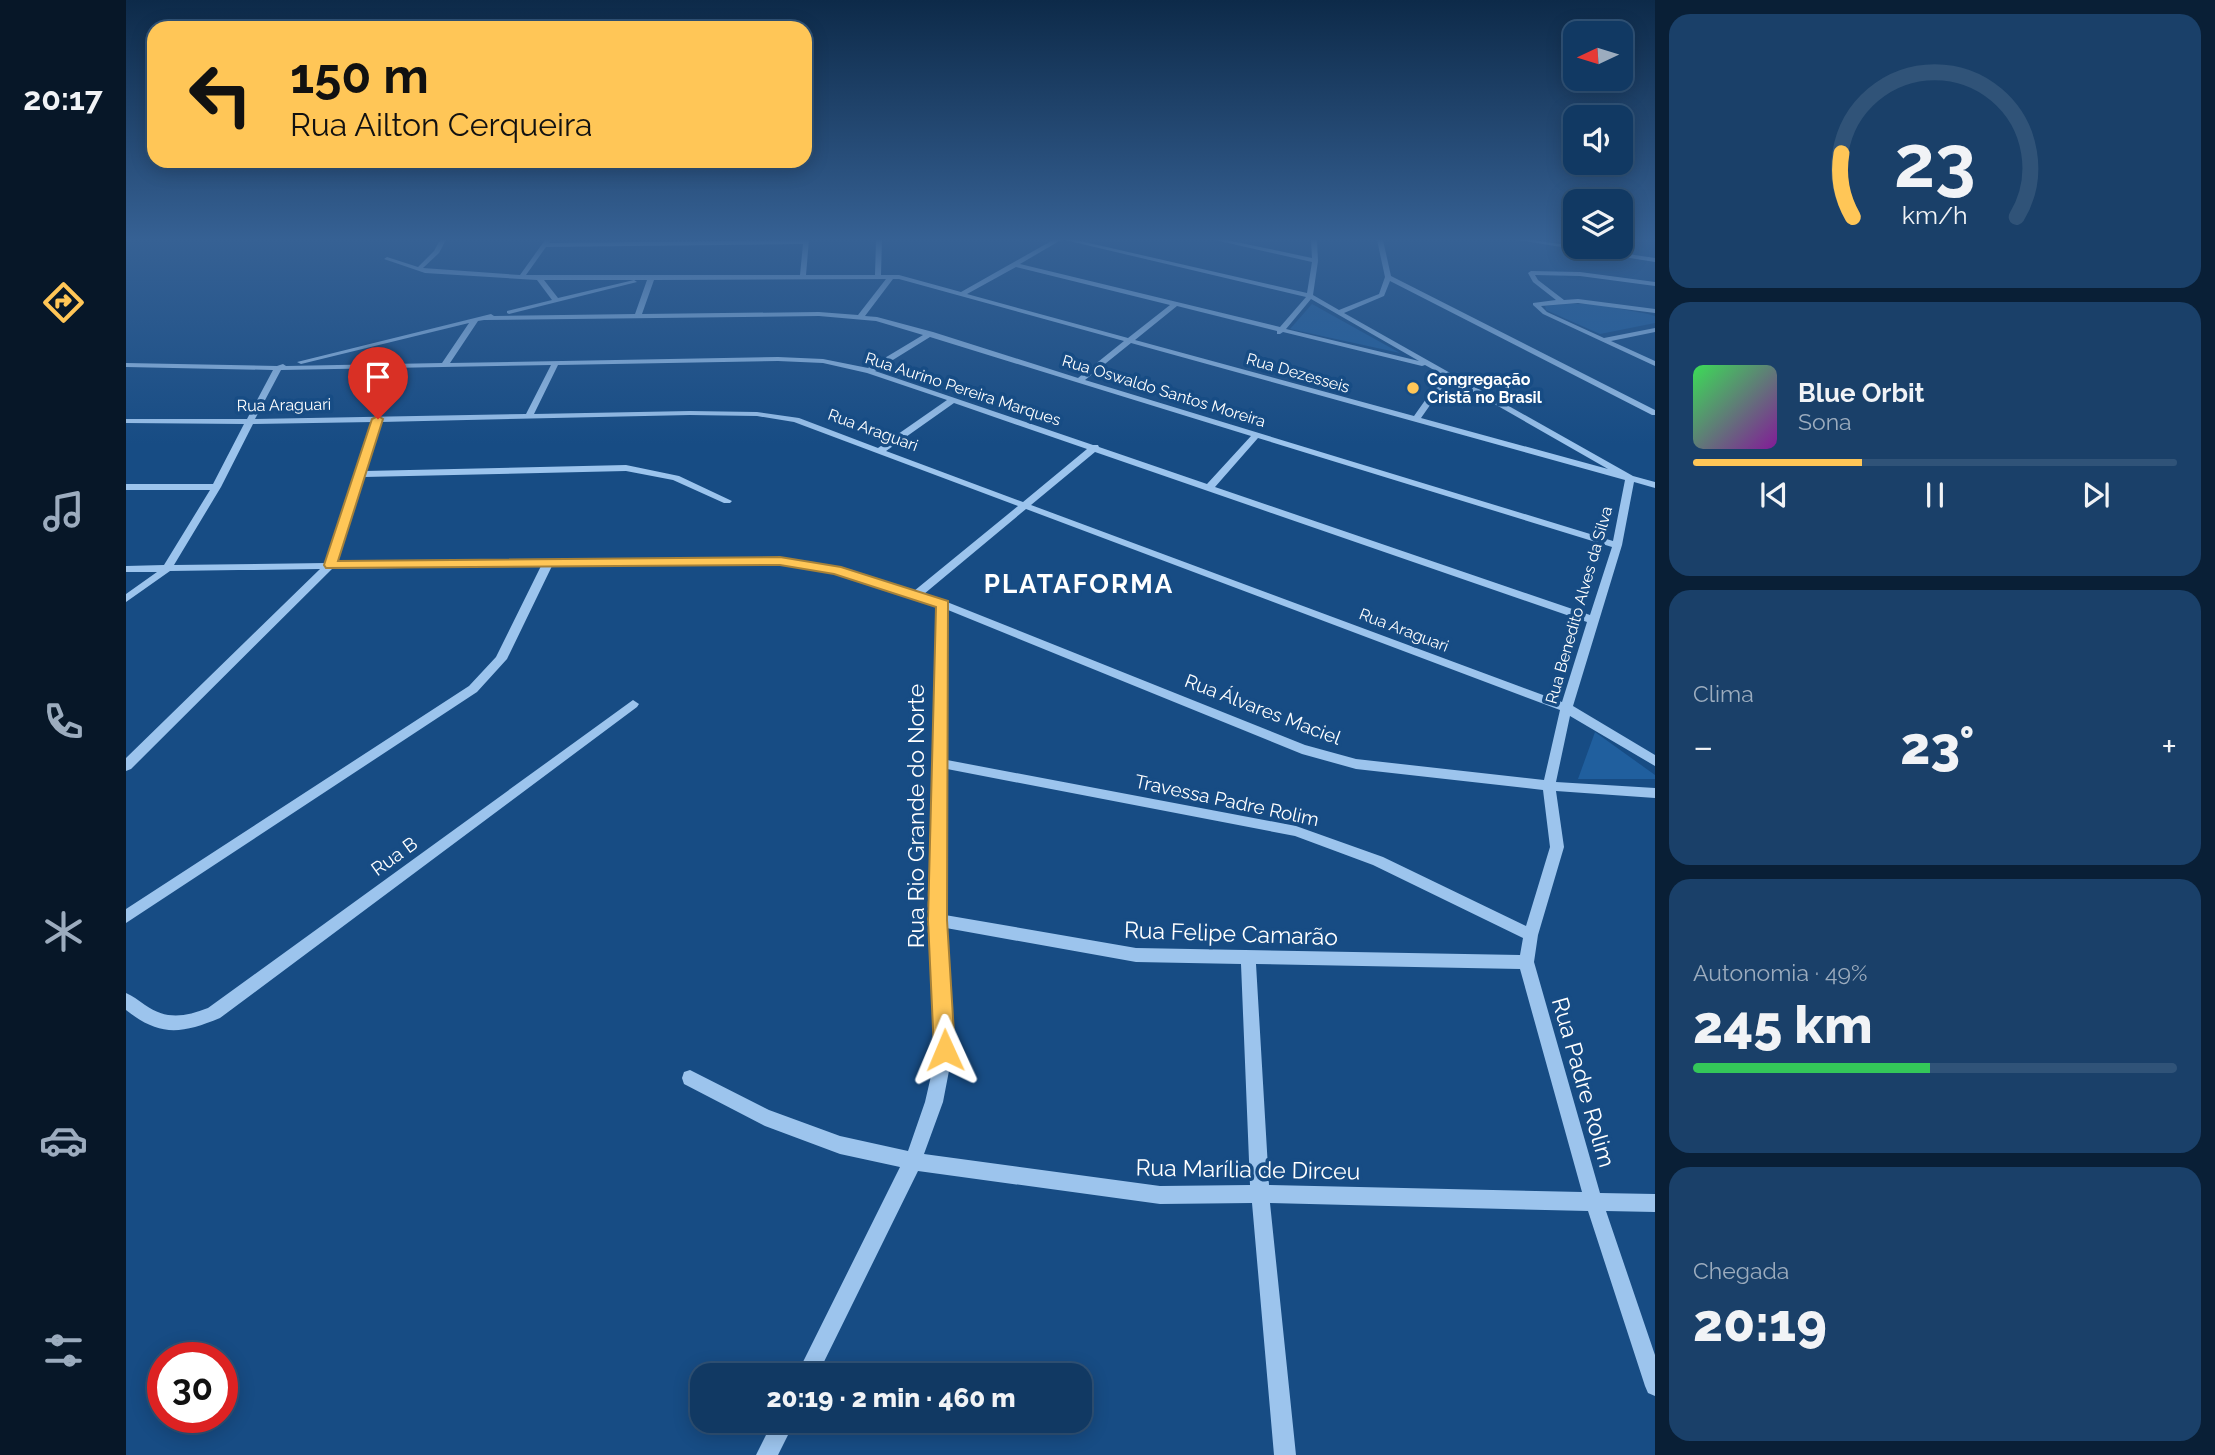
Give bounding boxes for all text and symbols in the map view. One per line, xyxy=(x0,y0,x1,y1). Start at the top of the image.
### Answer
north arrow xyxy=(1563,21,1633,91)
map controls xyxy=(1563,21,1633,259)
text: 150 m xyxy=(290,47,429,104)
icon: left xyxy=(175,49,266,140)
text: 20:17 xyxy=(23,80,103,117)
button: sound xyxy=(1563,105,1633,175)
text: Rua Ailton Cerqueira xyxy=(290,106,593,143)
text: 23 xyxy=(1894,119,1976,204)
button: layers xyxy=(1563,189,1633,259)
text: km/h xyxy=(1902,200,1968,230)
icon: directions xyxy=(39,278,88,327)
pin xyxy=(348,347,408,419)
street label: Rua Aurino Pereira Marques xyxy=(863,348,1064,430)
street label: Rua Dezesseis xyxy=(1244,349,1352,397)
street label: Rua Oswaldo Santos Moreira xyxy=(1060,351,1268,431)
icon: arrive xyxy=(359,358,397,396)
place label: Congregação Cristã no Brasil xyxy=(1427,370,1543,407)
text: Blue Orbit xyxy=(1798,378,1925,408)
marker: Congregação Cristã no Brasil xyxy=(1405,380,1421,396)
street label: Rua Araguari xyxy=(237,395,331,415)
street label: Rua Araguari xyxy=(825,405,921,455)
text: Sona xyxy=(1798,408,1852,435)
icon: previous xyxy=(1755,476,1793,514)
icon: pause xyxy=(1916,476,1954,514)
icon: next xyxy=(2077,476,2115,514)
icon: music xyxy=(39,487,88,536)
street label: Rua Benedito Alves da Silva xyxy=(1542,504,1616,706)
district label: PLATAFORMA xyxy=(984,569,1174,599)
street label: Rua Araguari xyxy=(1356,604,1452,656)
street label: Rua Álvares Maciel xyxy=(1182,669,1345,749)
text: Clima xyxy=(1693,680,1754,707)
street label: Rua Rio Grande do Norte xyxy=(902,684,929,948)
icon: phone xyxy=(39,697,88,746)
text: 23° xyxy=(1900,715,1974,776)
text: − xyxy=(1693,724,1713,769)
text: + xyxy=(2161,724,2177,769)
street label: Travessa Padre Rolim xyxy=(1133,770,1321,830)
street label: Rua B xyxy=(367,832,421,880)
icon: climate xyxy=(39,907,88,956)
street label: Rua Felipe Camarão xyxy=(1123,916,1339,950)
text: Autonomia · 49% xyxy=(1693,959,1867,986)
street label: Rua Padre Rolim xyxy=(1547,994,1621,1170)
text: 245 km xyxy=(1693,994,1873,1055)
position arrow xyxy=(908,1013,982,1087)
icon: car xyxy=(39,1116,88,1165)
street label: Rua Marília de Dirceu xyxy=(1135,1154,1361,1184)
text: Chegada xyxy=(1693,1257,1789,1284)
text: 20:19 xyxy=(1693,1292,1827,1353)
icon: filters xyxy=(39,1326,88,1375)
speed limit sign: 30 xyxy=(147,1342,238,1433)
text: 20:19 · 2 min · 460 m xyxy=(766,1383,1016,1413)

